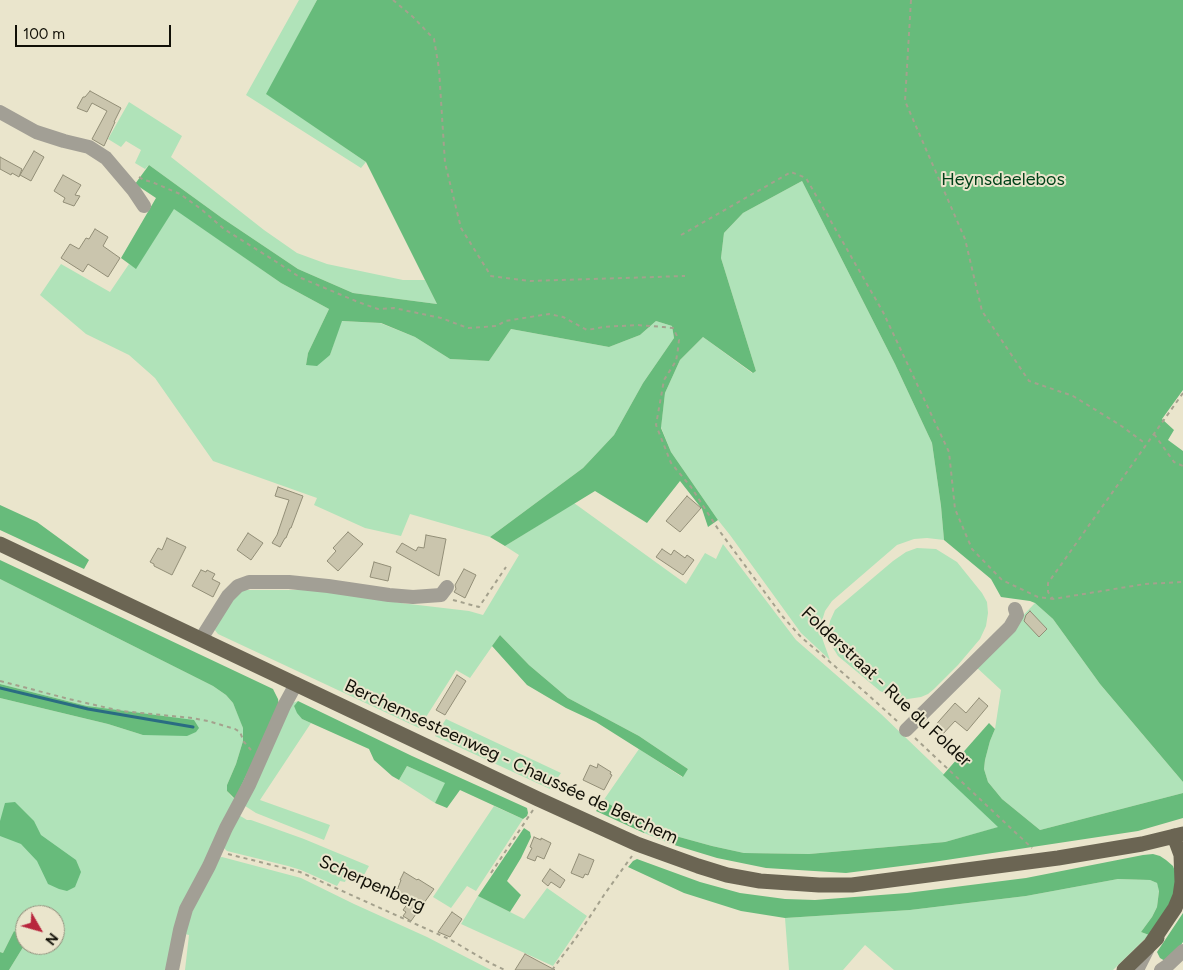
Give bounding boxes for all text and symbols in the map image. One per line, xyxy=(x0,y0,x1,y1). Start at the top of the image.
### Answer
scale bar xyxy=(18,15,174,47)
text: 100 m xyxy=(23,25,65,43)
park label: Heynsdaelebos xyxy=(941,169,1065,191)
street label: Folderstraat - Rue du Folder xyxy=(797,603,975,771)
street label: Berchemsesteenweg - Chaussée de Berchem xyxy=(341,675,681,849)
street label: Scherpenberg xyxy=(315,851,429,917)
north arrow xyxy=(15,905,65,955)
text: N xyxy=(41,929,61,948)

